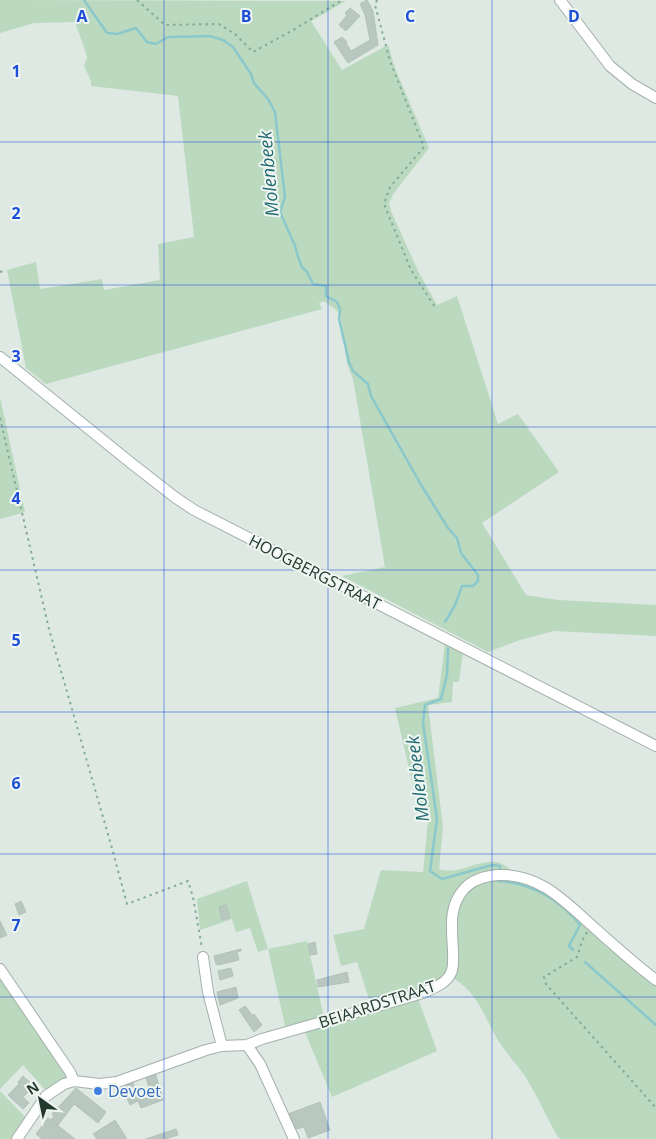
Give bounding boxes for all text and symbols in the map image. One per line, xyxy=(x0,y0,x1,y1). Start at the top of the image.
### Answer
text: A xyxy=(76,5,88,27)
text: B xyxy=(241,5,251,27)
text: C xyxy=(405,5,415,27)
text: D xyxy=(568,5,580,27)
text: 1 xyxy=(11,60,21,82)
water label: Molenbeek xyxy=(252,129,284,218)
text: 2 xyxy=(11,202,21,224)
text: 3 xyxy=(11,345,21,367)
text: 4 xyxy=(11,487,21,509)
street label: HOOGBERGSTRAAT xyxy=(245,529,385,615)
text: 5 xyxy=(11,629,21,651)
water label: Molenbeek xyxy=(400,734,434,823)
text: 6 xyxy=(11,772,21,794)
text: 7 xyxy=(11,914,21,936)
street label: BEIAARDSTRAAT xyxy=(316,975,439,1033)
north arrow xyxy=(15,1074,65,1124)
text: N xyxy=(23,1077,43,1099)
place label: Devoet xyxy=(108,1080,161,1102)
marker: Devoet xyxy=(92,1085,104,1097)

